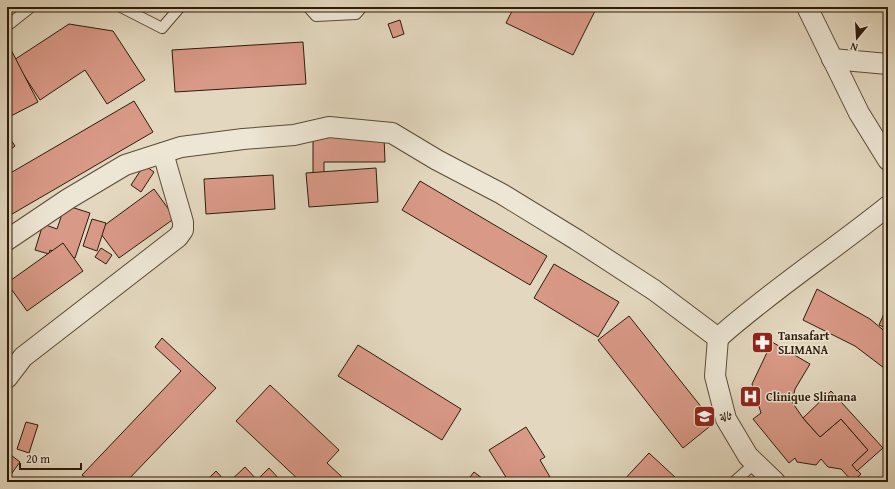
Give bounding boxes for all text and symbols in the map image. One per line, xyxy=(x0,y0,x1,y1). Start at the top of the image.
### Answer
north arrow xyxy=(837,18,877,58)
text: N xyxy=(847,39,860,56)
place label: Tansafart SLIMANA xyxy=(778,327,830,358)
pharmacy icon: Tansafart SLIMANA xyxy=(749,330,775,356)
hospital icon: Clinique Slimana xyxy=(738,384,764,410)
place label: Clinique Slimana xyxy=(766,388,857,405)
school or university icon: ثالة xyxy=(692,403,718,429)
place label: ثالة xyxy=(719,407,732,424)
scale bar xyxy=(20,445,81,471)
text: 20 m xyxy=(26,450,50,467)

